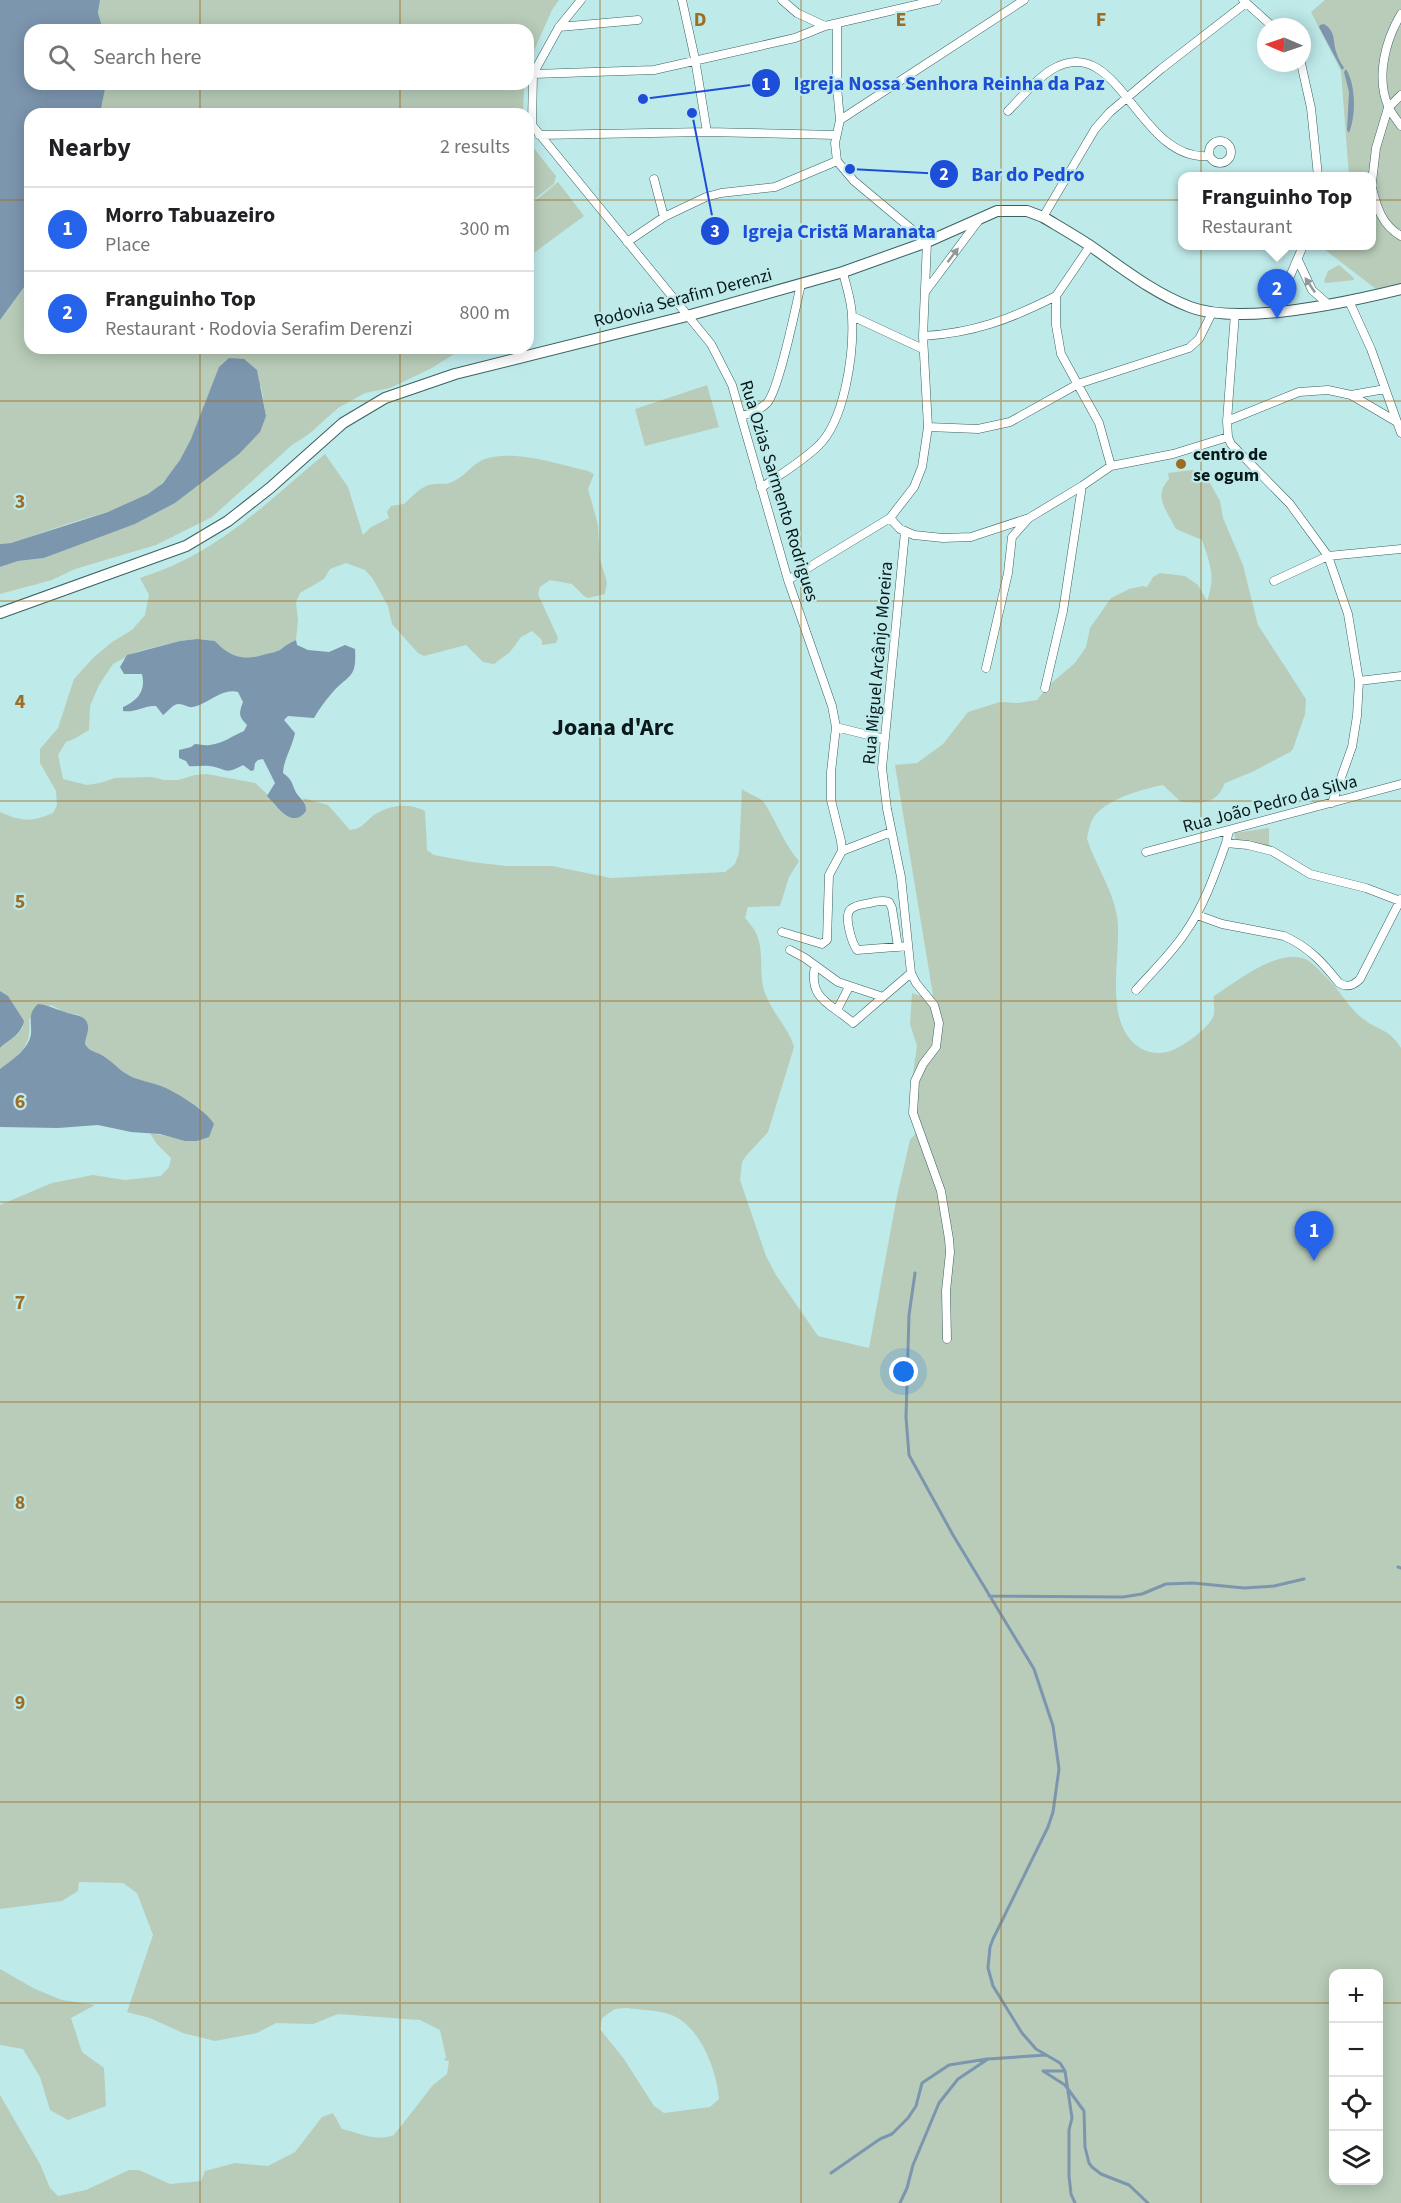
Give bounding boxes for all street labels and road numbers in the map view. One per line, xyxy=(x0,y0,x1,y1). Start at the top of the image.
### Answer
street label: Rodovia Serafim Derenzi xyxy=(591,262,775,334)
street label: Rua Ozias Sarmento Rodrigues xyxy=(733,377,825,605)
street label: Rua Miguel Arcânjo Moreira xyxy=(857,560,899,766)
street label: Rua João Pedro da Silva xyxy=(1180,769,1360,839)

